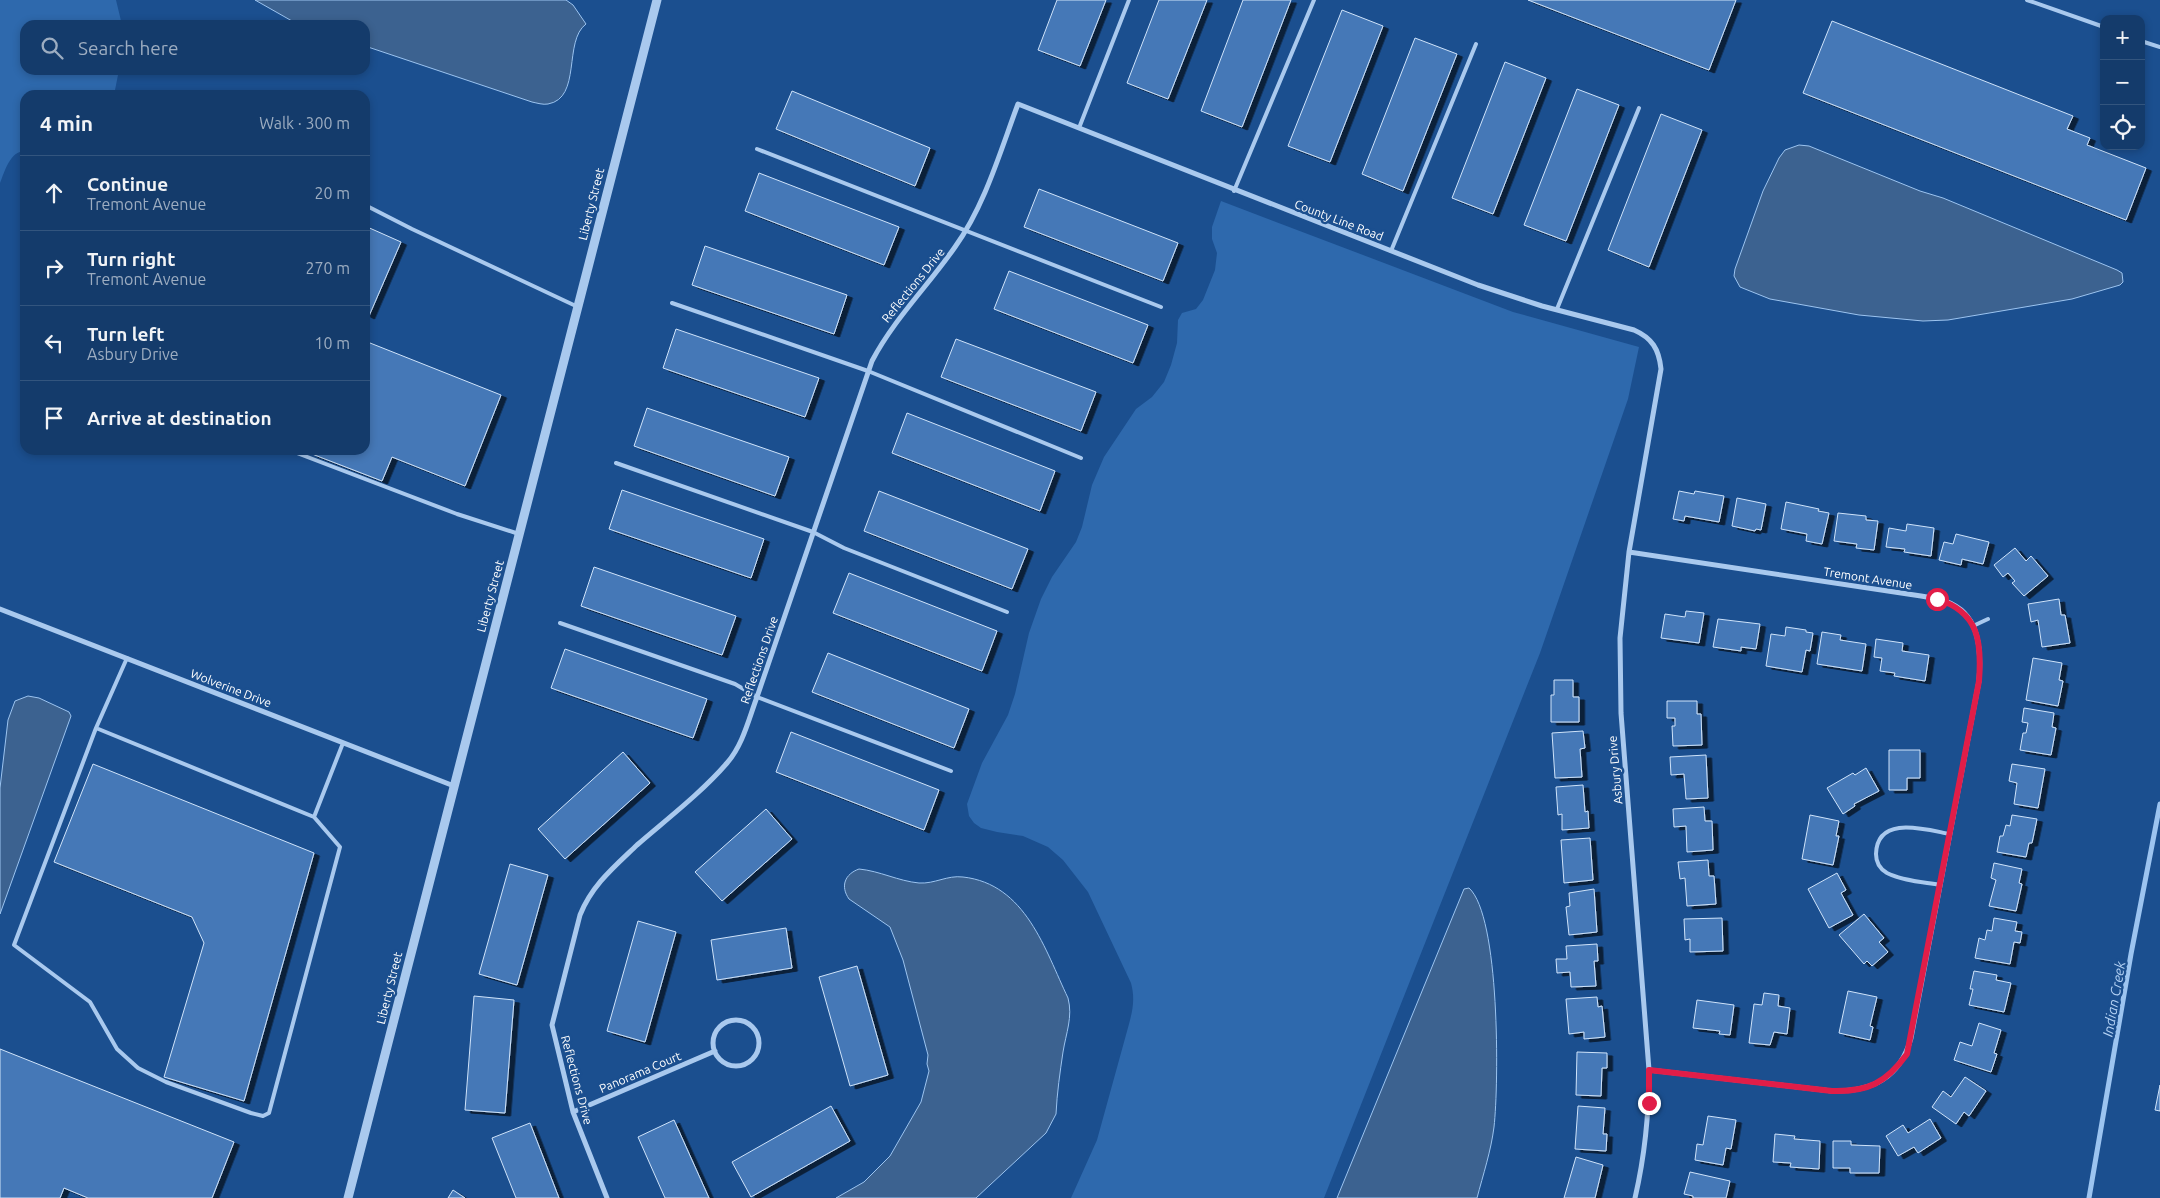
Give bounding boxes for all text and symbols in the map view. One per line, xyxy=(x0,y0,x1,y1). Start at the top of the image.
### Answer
map controls xyxy=(2100,15,2145,150)
button: + xyxy=(2100,15,2145,60)
search box xyxy=(20,20,370,75)
icon: search xyxy=(38,34,66,62)
text: Search here xyxy=(78,37,178,59)
button: − xyxy=(2100,60,2145,105)
button: locate xyxy=(2100,105,2145,150)
text: 4 min xyxy=(40,111,93,135)
text: Walk · 300 m xyxy=(259,114,350,132)
street label: Liberty Street xyxy=(576,166,606,241)
text: Continue xyxy=(87,173,168,195)
icon: ahead xyxy=(40,179,68,207)
text: 20 m xyxy=(314,184,350,202)
text: Tremont Avenue xyxy=(87,195,206,213)
street label: County Line Road xyxy=(1293,197,1385,243)
street label: Reflections Drive xyxy=(879,245,947,325)
text: Turn right xyxy=(87,248,175,270)
icon: right xyxy=(40,254,68,282)
text: 270 m xyxy=(305,259,350,277)
text: Tremont Avenue xyxy=(87,270,206,288)
text: Turn left xyxy=(87,323,165,345)
icon: left xyxy=(40,329,68,357)
text: 10 m xyxy=(314,334,350,352)
text: Asbury Drive xyxy=(87,345,179,363)
icon: arrive xyxy=(40,404,68,432)
text: Arrive at destination xyxy=(87,407,272,429)
street label: Liberty Street xyxy=(474,558,506,633)
street label: Tremont Avenue xyxy=(1823,565,1913,591)
route start xyxy=(1926,588,1949,611)
street label: Reflections Drive xyxy=(738,614,780,706)
street label: Wolverine Drive xyxy=(189,667,273,709)
street label: Asbury Drive xyxy=(1606,735,1624,805)
street label: Liberty Street xyxy=(374,950,404,1025)
water label: Indian Creek xyxy=(2099,959,2129,1038)
street label: Reflections Drive xyxy=(559,1034,595,1126)
street label: Panorama Court xyxy=(597,1049,683,1095)
route end xyxy=(1638,1092,1661,1115)

